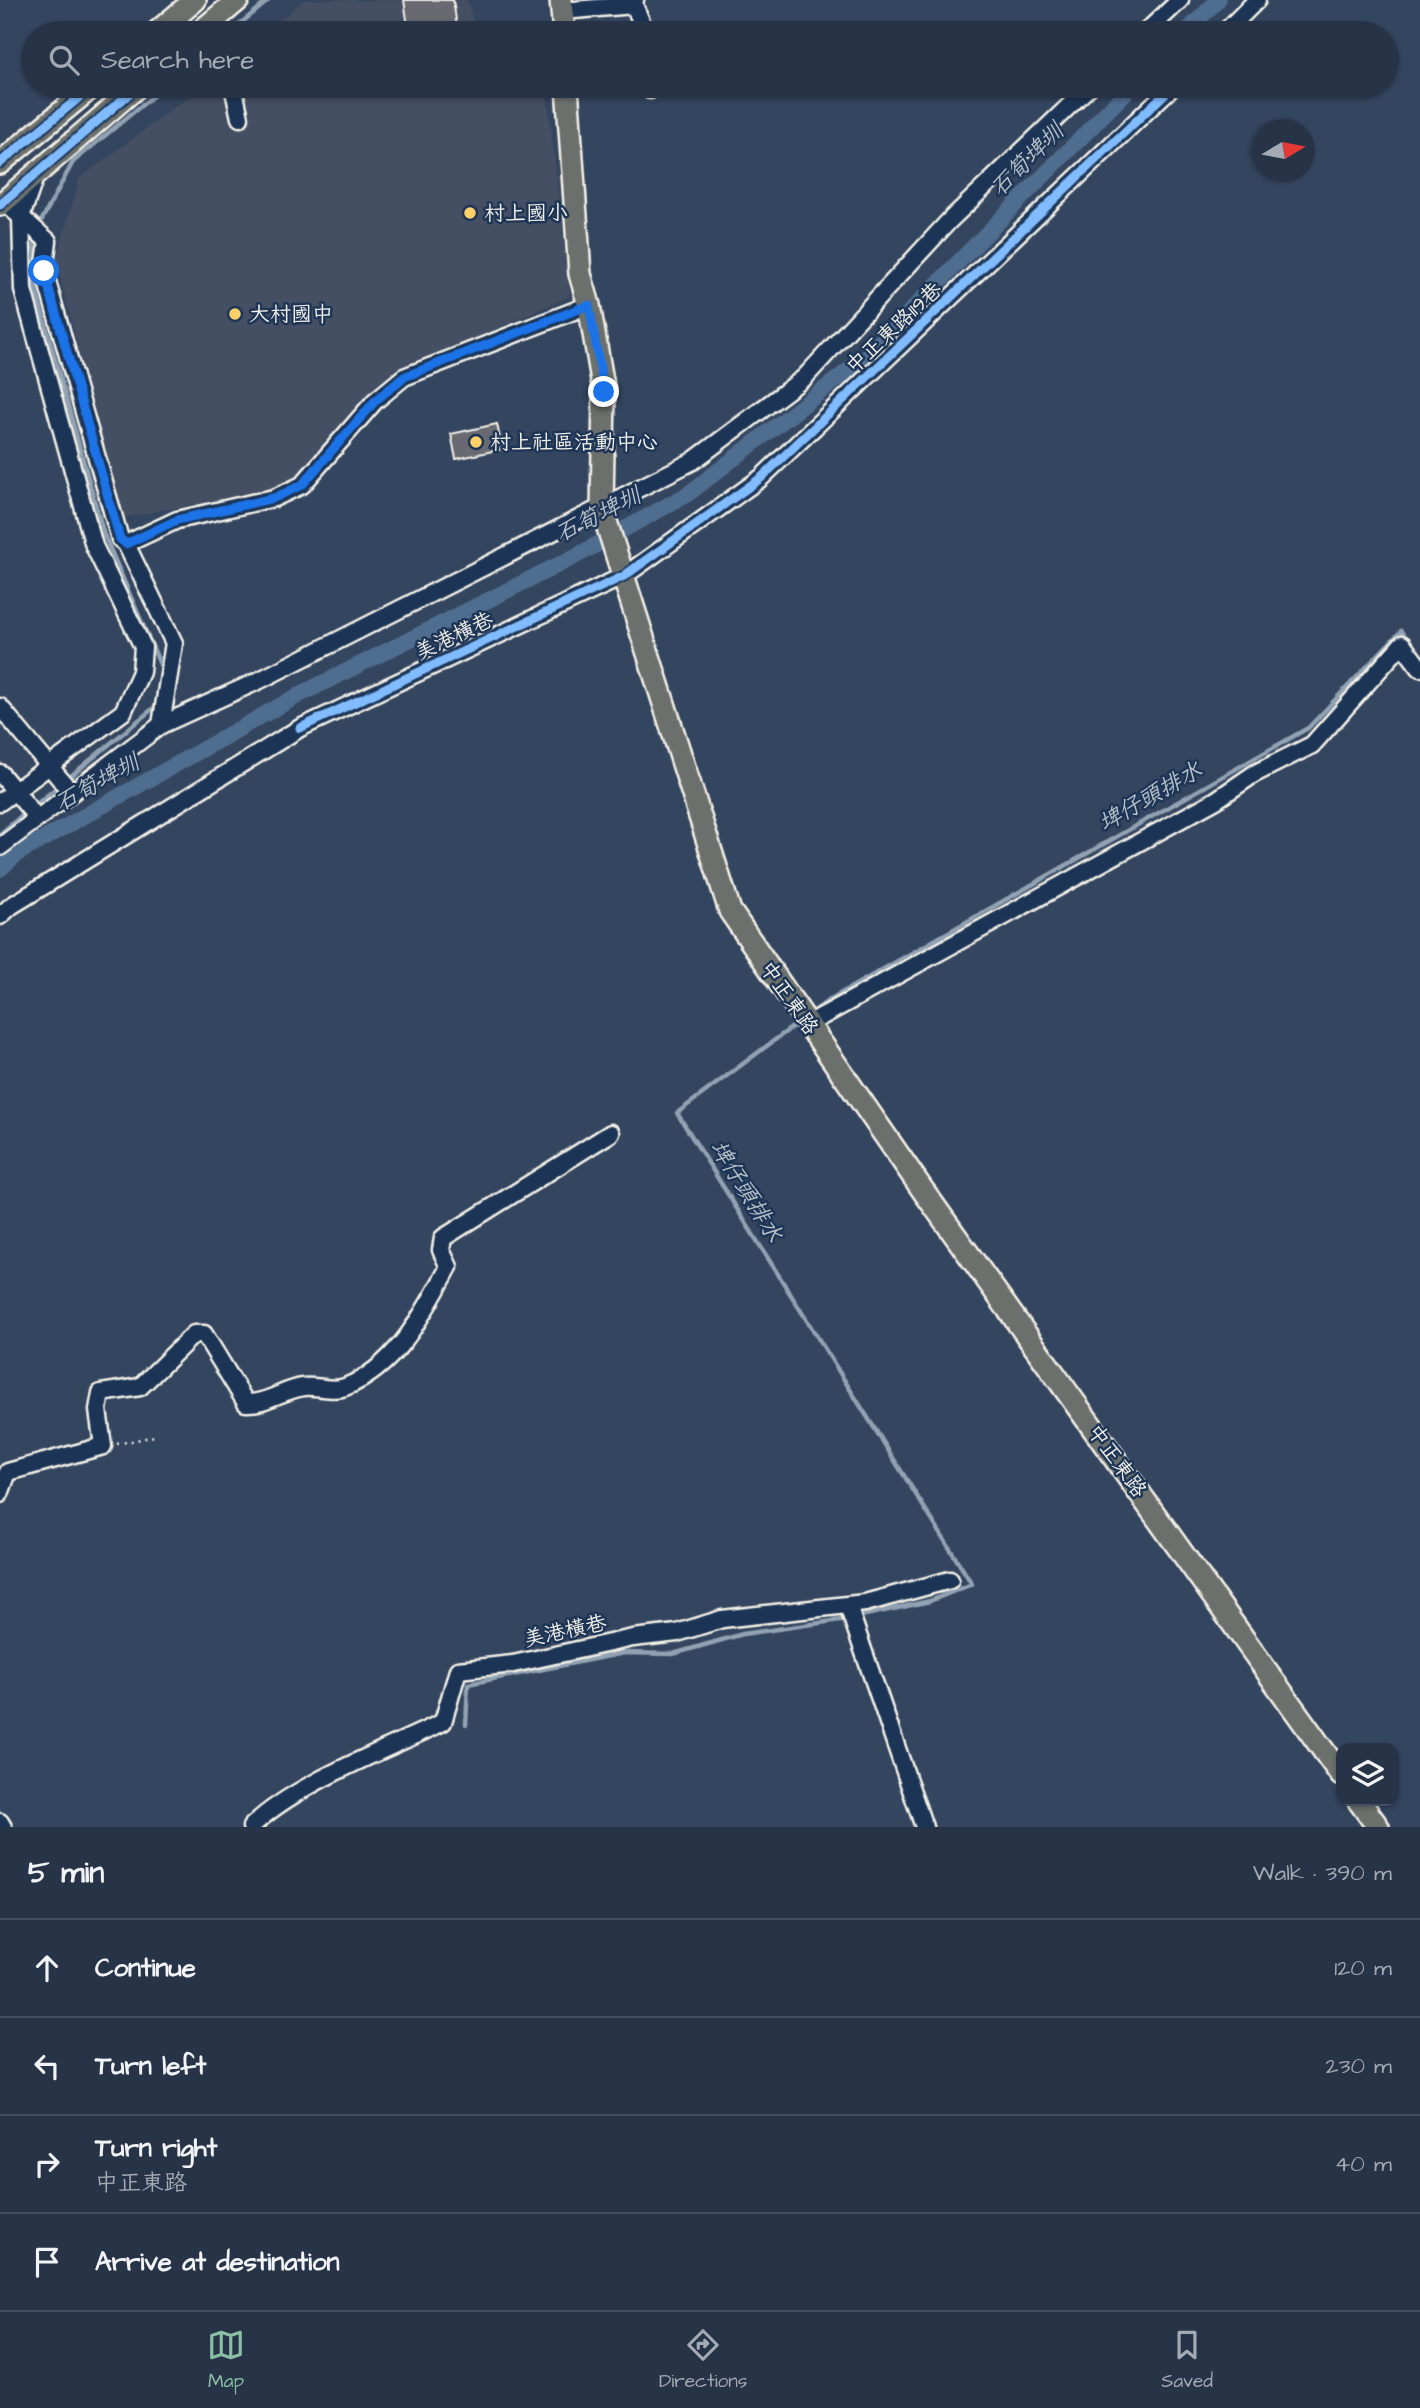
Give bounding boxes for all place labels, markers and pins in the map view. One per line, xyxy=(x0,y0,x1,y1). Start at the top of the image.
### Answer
place label: 村上國小 xyxy=(484,199,568,228)
marker: 村上國小 xyxy=(462,205,478,221)
place label: 大村國中 xyxy=(249,300,333,329)
marker: 大村國中 xyxy=(227,306,243,322)
place label: 村上社區活動中心 xyxy=(490,428,658,457)
marker: 村上社區活動中心 xyxy=(468,434,484,450)

